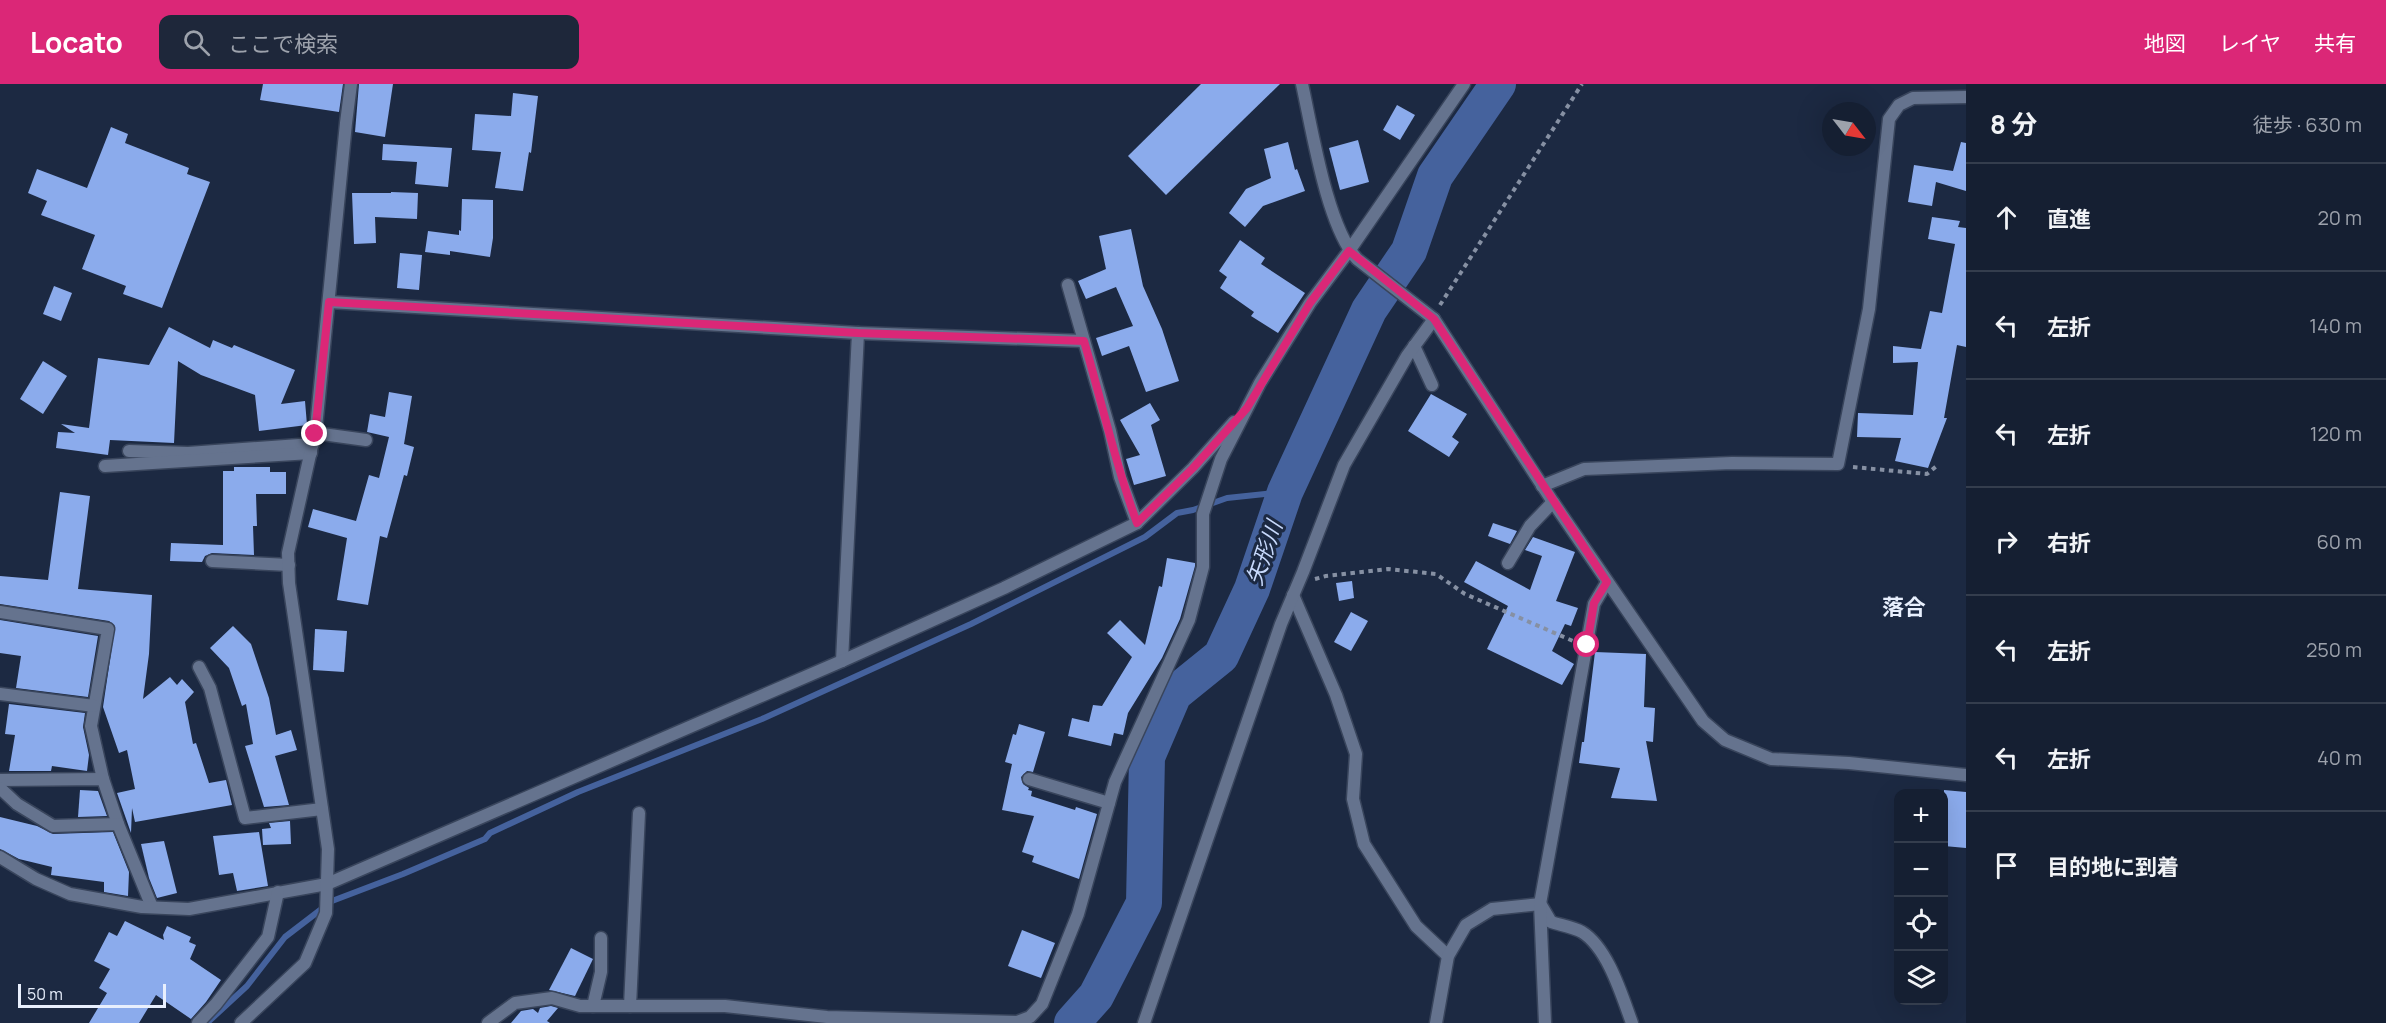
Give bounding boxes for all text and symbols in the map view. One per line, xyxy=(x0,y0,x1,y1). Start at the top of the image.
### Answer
search box xyxy=(159,15,579,69)
text: Locato xyxy=(30,23,123,61)
icon: search xyxy=(180,26,213,59)
text: ここで検索 xyxy=(228,29,338,59)
text: 地図 xyxy=(2144,29,2186,57)
text: レイヤ xyxy=(2219,29,2281,57)
text: 共有 xyxy=(2314,29,2356,57)
north arrow xyxy=(1822,102,1876,156)
text: 8 分 xyxy=(1990,106,2037,142)
text: 徒歩 · 630 m xyxy=(2253,111,2362,138)
icon: ahead xyxy=(1990,201,2023,234)
text: 直進 xyxy=(2047,204,2091,234)
text: 20 m xyxy=(2317,204,2362,231)
icon: left xyxy=(1990,309,2023,342)
text: 左折 xyxy=(2047,312,2091,342)
text: 140 m xyxy=(2309,312,2362,339)
icon: left xyxy=(1990,417,2023,450)
route end xyxy=(301,420,327,446)
text: 左折 xyxy=(2047,420,2091,450)
text: 120 m xyxy=(2310,420,2362,447)
water label: 矢形川 xyxy=(1239,515,1290,589)
icon: right xyxy=(1990,525,2023,558)
text: 右折 xyxy=(2047,528,2091,558)
text: 60 m xyxy=(2316,528,2362,555)
district label: 落合 xyxy=(1882,592,1926,622)
route start xyxy=(1573,631,1599,657)
icon: left xyxy=(1990,633,2023,666)
text: 左折 xyxy=(2047,636,2091,666)
text: 250 m xyxy=(2306,636,2362,663)
icon: left xyxy=(1990,741,2023,774)
text: 左折 xyxy=(2047,744,2091,774)
text: 40 m xyxy=(2317,744,2362,771)
map controls xyxy=(1894,789,1948,1005)
button: + xyxy=(1894,789,1948,843)
button: − xyxy=(1894,843,1948,897)
icon: arrive xyxy=(1990,849,2023,882)
text: 目的地に到着 xyxy=(2047,852,2179,882)
button: locate xyxy=(1894,897,1948,951)
button: layers xyxy=(1894,951,1948,1005)
scale bar xyxy=(18,981,166,1008)
text: 50 m xyxy=(27,983,63,1005)

